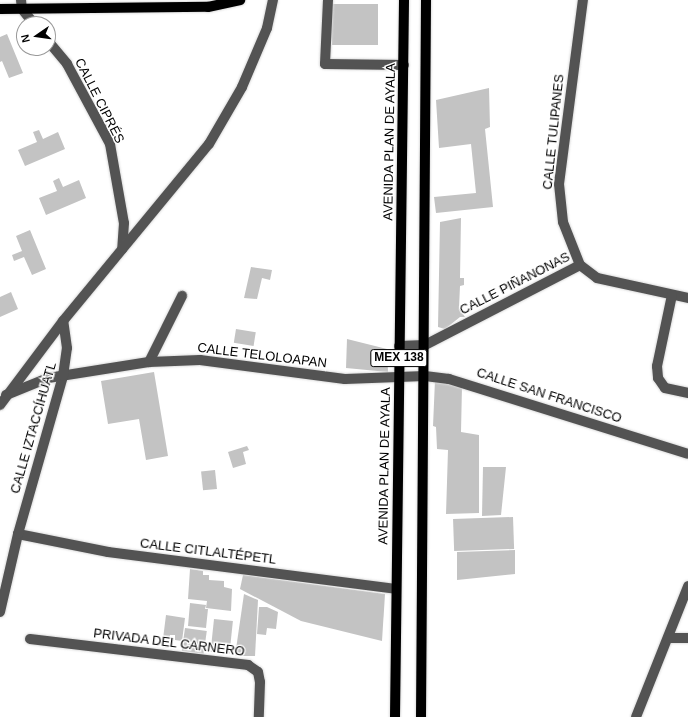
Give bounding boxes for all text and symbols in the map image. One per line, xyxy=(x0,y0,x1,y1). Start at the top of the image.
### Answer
north arrow xyxy=(16,16,56,56)
text: N xyxy=(19,33,32,44)
street label: CALLE CIPRÉS xyxy=(71,56,127,146)
street label: AVENIDA PLAN DE AYALA xyxy=(381,62,399,222)
street label: CALLE TULIPANES xyxy=(540,73,568,191)
street label: CALLE PIÑANONAS xyxy=(457,249,573,319)
street label: CALLE TELOLOAPAN xyxy=(196,340,328,372)
road number: MEX 138 xyxy=(370,348,428,368)
street label: CALLE IZTACCÍHUATL xyxy=(8,360,60,496)
street label: CALLE SAN FRANCISCO xyxy=(474,365,624,427)
street label: AVENIDA PLAN DE AYALA xyxy=(376,386,394,546)
street label: CALLE CITLALTÉPETL xyxy=(139,536,277,568)
street label: PRIVADA DEL CARNERO xyxy=(92,626,246,660)

